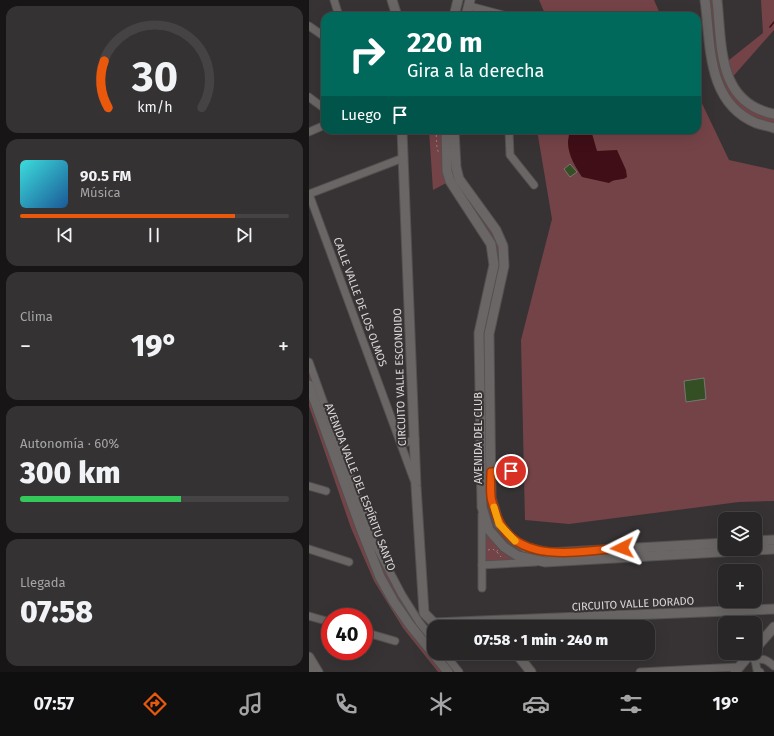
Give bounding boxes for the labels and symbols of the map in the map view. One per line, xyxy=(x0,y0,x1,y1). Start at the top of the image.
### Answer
street label: CALLE VALLE DE LOS OLMOS xyxy=(331,236,389,368)
street label: CIRCUITO VALLE ESCONDIDO xyxy=(391,308,409,446)
street label: AVENIDA DEL CLUB xyxy=(472,392,485,484)
street label: AVENIDA VALLE DEL ESPÍRITU SANTO xyxy=(322,401,399,573)
pin xyxy=(494,454,528,488)
position arrow xyxy=(601,527,643,569)
street label: CIRCUITO VALLE DORADO xyxy=(571,594,695,614)
speed limit sign: 40 xyxy=(321,608,373,660)

